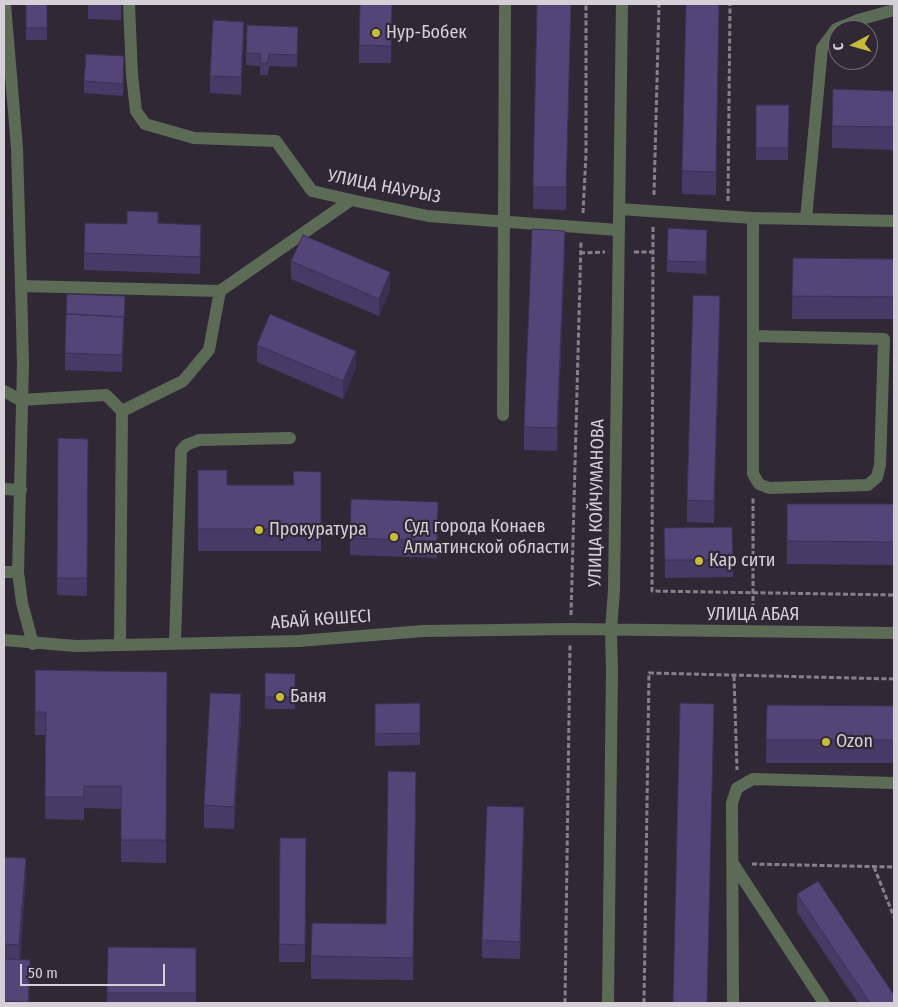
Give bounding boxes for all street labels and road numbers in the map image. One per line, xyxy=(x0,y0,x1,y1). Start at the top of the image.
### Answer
street label: УЛИЦА НАУРЫЗ xyxy=(326,165,442,209)
street label: УЛИЦА КОЙЧУМАНОВА xyxy=(585,419,609,587)
street label: УЛИЦА АБАЯ xyxy=(707,604,799,626)
street label: АБАЙ КӨШЕСІ xyxy=(270,606,372,634)

